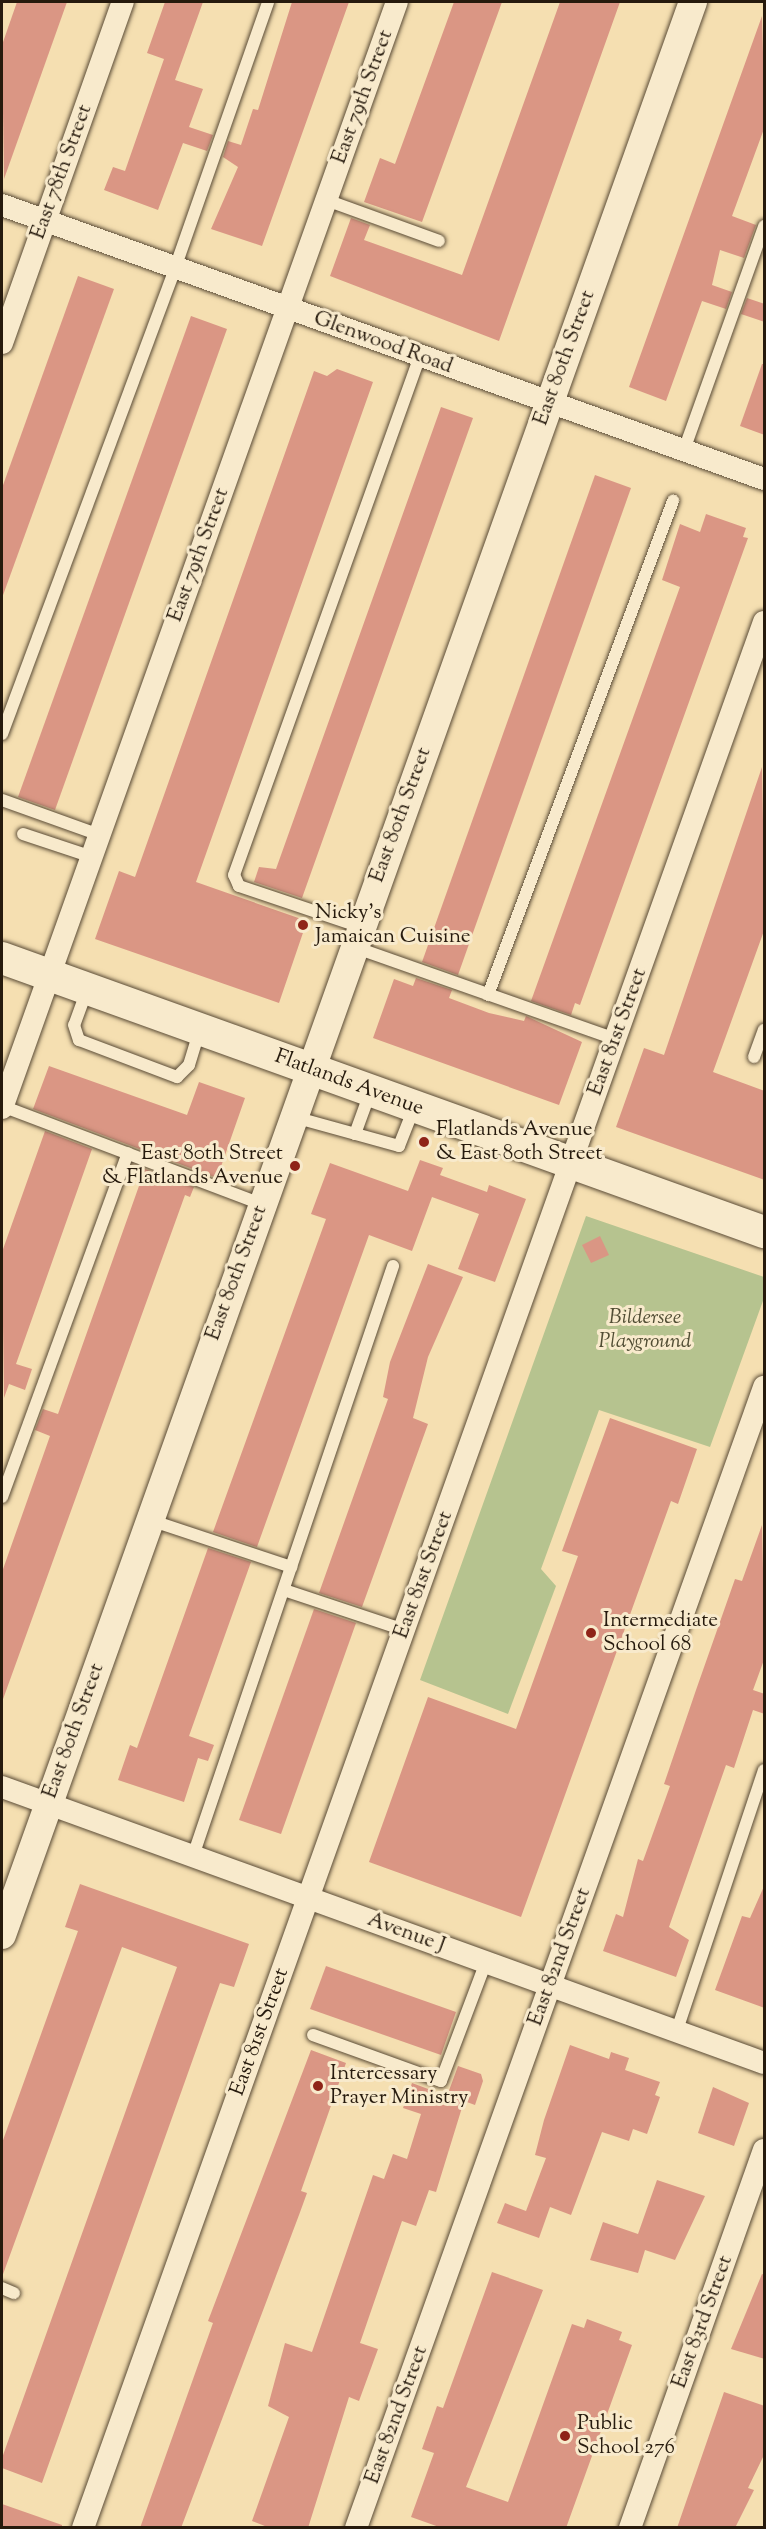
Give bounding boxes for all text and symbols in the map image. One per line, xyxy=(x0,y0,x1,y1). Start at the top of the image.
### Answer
street label: East 79th Street xyxy=(327,27,399,167)
street label: East 78th Street xyxy=(26,101,98,243)
street label: East 80th Street xyxy=(529,287,601,429)
street label: Glenwood Road xyxy=(310,306,456,380)
street label: East 79th Street xyxy=(163,485,235,625)
street label: East 80th Street xyxy=(365,744,437,886)
place label: Nicky's Jamaican Cuisine xyxy=(315,900,471,950)
marker: Nicky's Jamaican Cuisine xyxy=(296,918,310,932)
street label: East 81st Street xyxy=(583,965,653,1099)
street label: Flatlands Avenue xyxy=(271,1044,427,1122)
place label: Flatlands Avenue & East 80th Street xyxy=(436,1117,602,1167)
marker: Flatlands Avenue & East 80th Street xyxy=(417,1135,431,1149)
place label: East 80th Street & Flatlands Avenue xyxy=(102,1141,283,1191)
marker: East 80th Street & Flatlands Avenue xyxy=(288,1159,302,1173)
street label: East 80th Street xyxy=(201,1202,273,1344)
park label: Bildersee Playground xyxy=(599,1305,691,1355)
street label: East 81st Street xyxy=(389,1508,459,1642)
place label: Intermediate School 68 xyxy=(603,1608,718,1658)
marker: Intermediate School 68 xyxy=(584,1626,598,1640)
street label: East 80th Street xyxy=(38,1660,110,1802)
street label: East 82nd Street xyxy=(523,1884,597,2030)
street label: Avenue J xyxy=(364,1907,448,1959)
street label: East 81st Street xyxy=(225,1965,295,2099)
place label: Intercessary Prayer Ministry xyxy=(330,2061,468,2111)
marker: Intercessary Prayer Ministry xyxy=(311,2079,325,2093)
street label: East 83rd Street xyxy=(667,2252,739,2392)
street label: East 82nd Street xyxy=(360,2342,434,2488)
place label: Public School 276 xyxy=(577,2411,675,2461)
marker: Public School 276 xyxy=(558,2429,572,2443)

